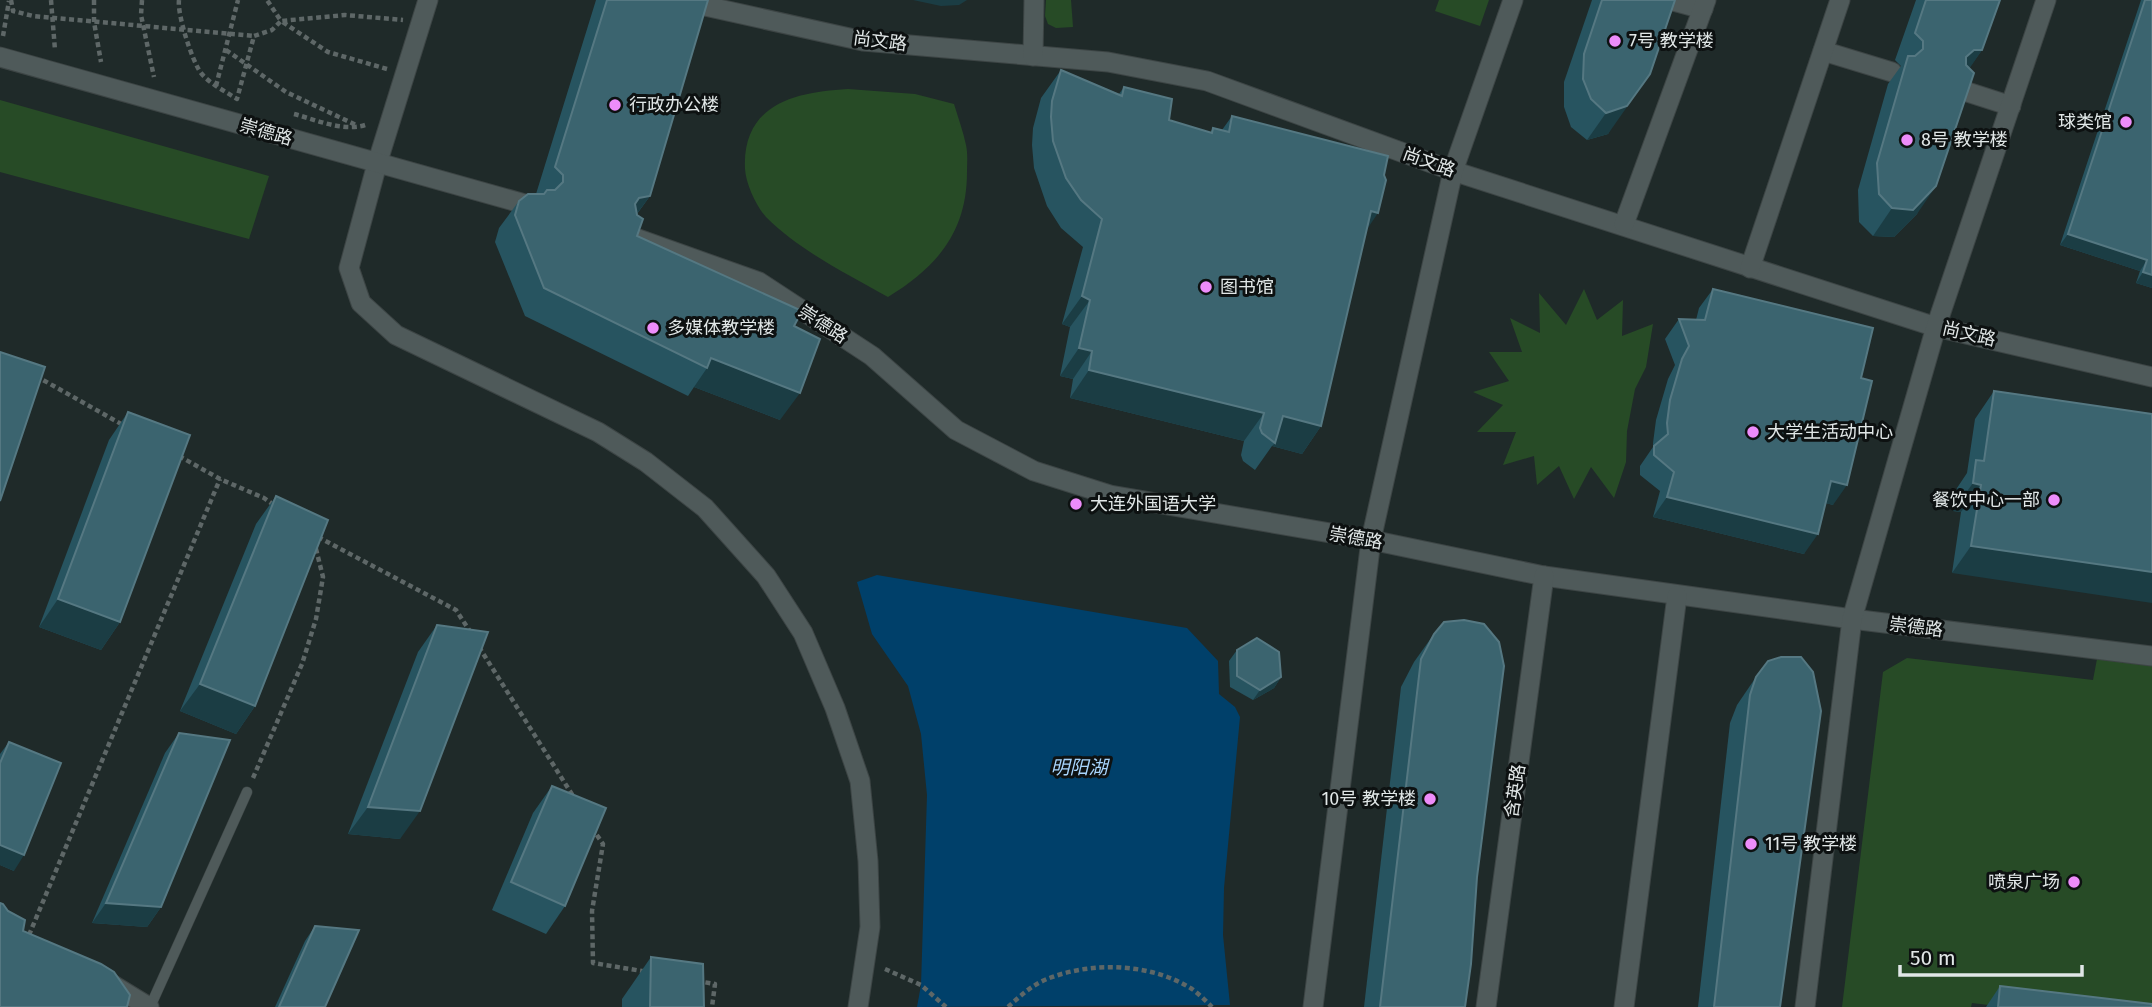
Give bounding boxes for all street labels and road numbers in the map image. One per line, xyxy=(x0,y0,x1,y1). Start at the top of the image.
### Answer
street label: 尚文路 xyxy=(852,27,908,55)
street label: 崇德路 xyxy=(237,114,295,150)
street label: 尚文路 xyxy=(1400,142,1458,182)
street label: 崇德路 xyxy=(794,300,852,348)
street label: 尚文路 xyxy=(1940,317,1998,351)
street label: 崇德路 xyxy=(1328,522,1384,554)
street label: 崇德路 xyxy=(1888,613,1944,641)
street label: 含英路 xyxy=(1500,763,1530,819)

